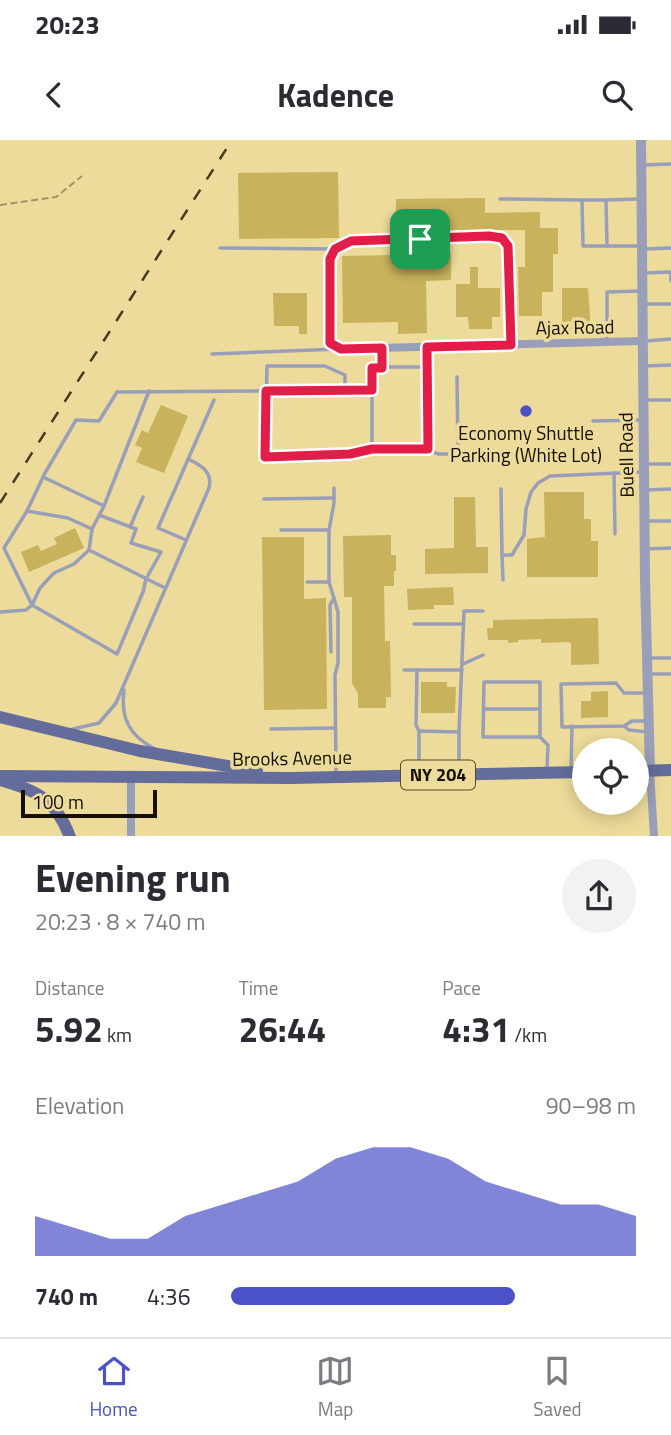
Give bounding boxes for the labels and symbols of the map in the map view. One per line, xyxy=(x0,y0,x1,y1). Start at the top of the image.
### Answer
pin xyxy=(390,209,450,269)
street label: Ajax Road xyxy=(535,311,615,342)
marker: Economy Shuttle Parking (White Lot) xyxy=(518,403,534,419)
street label: Buell Road xyxy=(610,412,641,498)
place label: Economy Shuttle Parking (White Lot) xyxy=(450,418,602,469)
street label: Brooks Avenue xyxy=(232,742,352,773)
road number: NY 204 xyxy=(401,760,475,790)
scale bar xyxy=(21,788,158,819)

